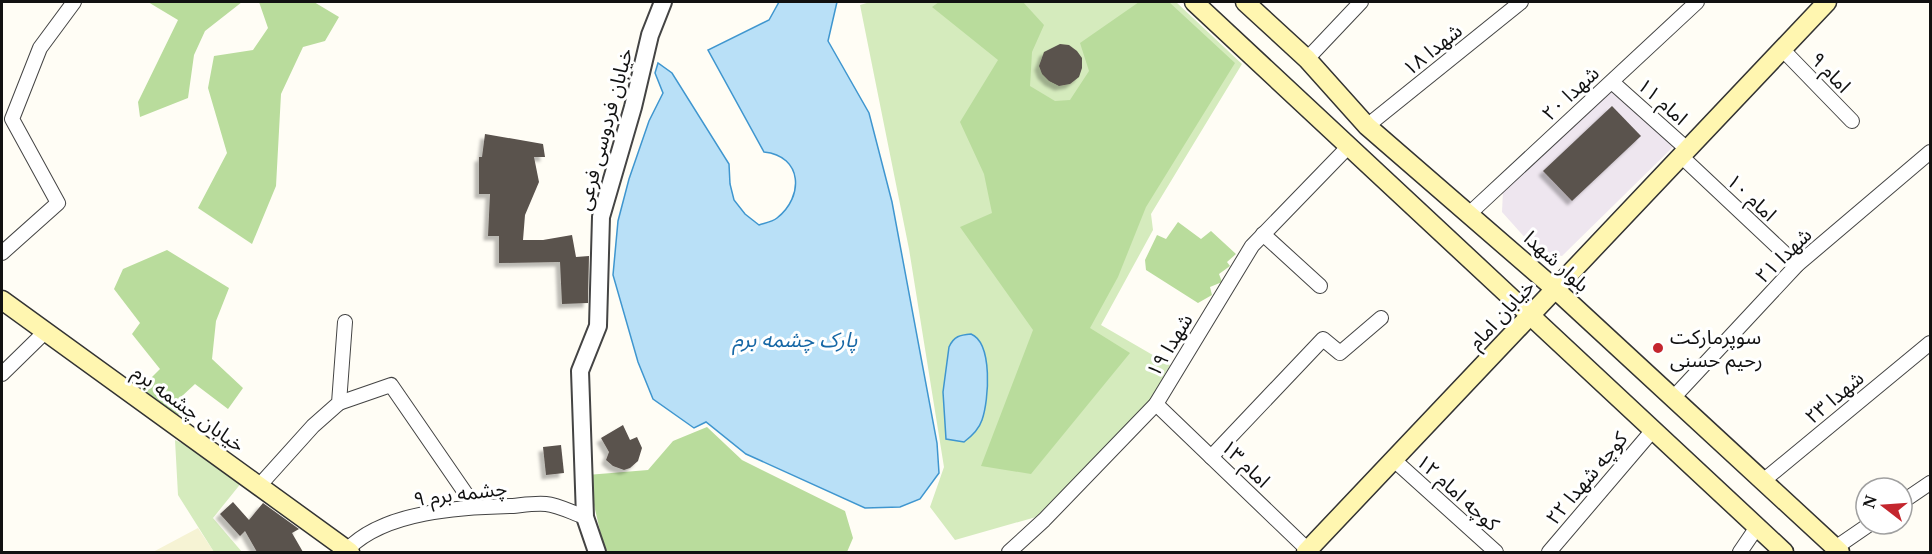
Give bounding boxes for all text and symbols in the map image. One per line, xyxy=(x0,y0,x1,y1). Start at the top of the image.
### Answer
street label: شهدا ۱۸ xyxy=(1397,17,1467,81)
street label: خیابان فردوسی فرعی xyxy=(569,45,639,213)
street label: امام ۹ xyxy=(1803,46,1857,100)
street label: شهدا ۲۰ xyxy=(1535,59,1605,127)
street label: امام ۱۱ xyxy=(1631,71,1694,132)
street label: امام ۱۰ xyxy=(1720,167,1783,228)
street label: شهدا ۲۱ xyxy=(1749,221,1817,289)
street label: بلوار شهدا xyxy=(1518,224,1596,298)
street label: خیابان امام xyxy=(1462,273,1542,356)
street label: شهدا ۱۹ xyxy=(1140,308,1198,382)
place label: سوپرمارکت رحیم حسنی xyxy=(1670,323,1763,375)
water label: پارک چشمه برم xyxy=(732,325,858,356)
marker: سوپرمارکت رحیم حسنی xyxy=(1651,341,1665,355)
street label: خیابان چشمه برم xyxy=(126,358,251,460)
street label: شهدا ۲۳ xyxy=(1799,364,1869,430)
street label: کوچه شهدا ۲۲ xyxy=(1539,425,1633,530)
street label: امام ۱۳ xyxy=(1214,433,1277,495)
street label: کوچه امام ۱۲ xyxy=(1409,447,1506,539)
street label: چشمه برم ۹ xyxy=(412,474,509,514)
north arrow xyxy=(1854,476,1914,536)
text: N xyxy=(1857,492,1882,511)

